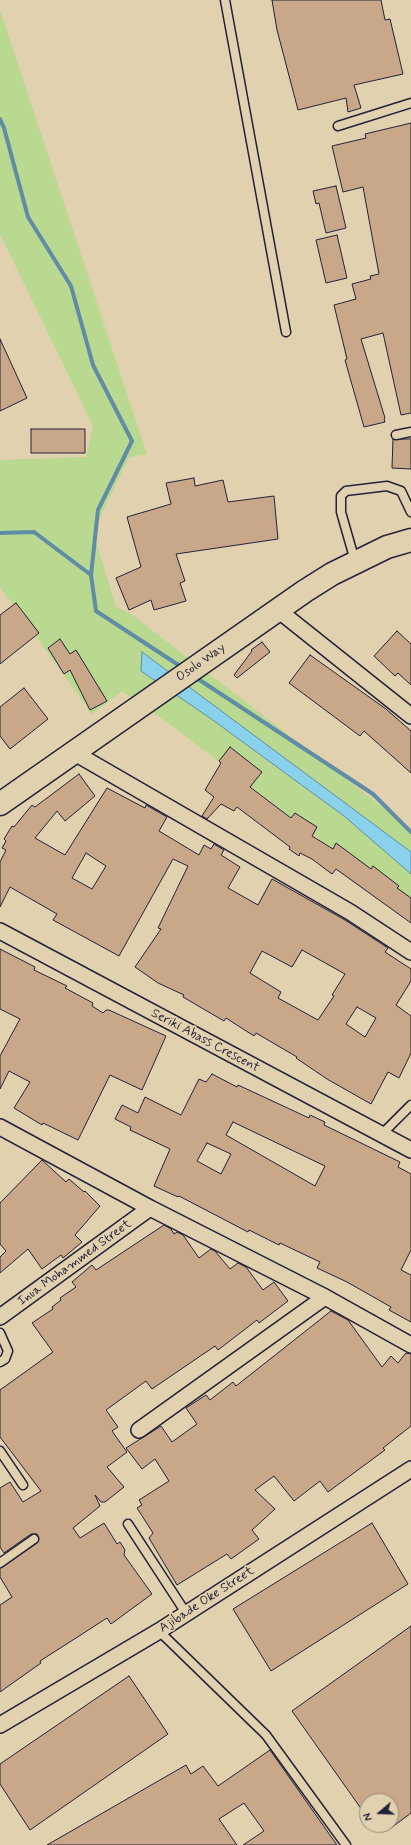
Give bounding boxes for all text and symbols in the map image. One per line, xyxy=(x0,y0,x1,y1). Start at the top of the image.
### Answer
street label: Osolo Way xyxy=(173,640,229,686)
street label: Seriki Abass Crescent xyxy=(148,1006,262,1076)
street label: Inua Mohammed Street xyxy=(15,1216,135,1310)
street label: Ajibade Oke Street xyxy=(157,1564,257,1636)
north arrow xyxy=(359,1793,399,1833)
text: N xyxy=(361,1811,376,1822)

